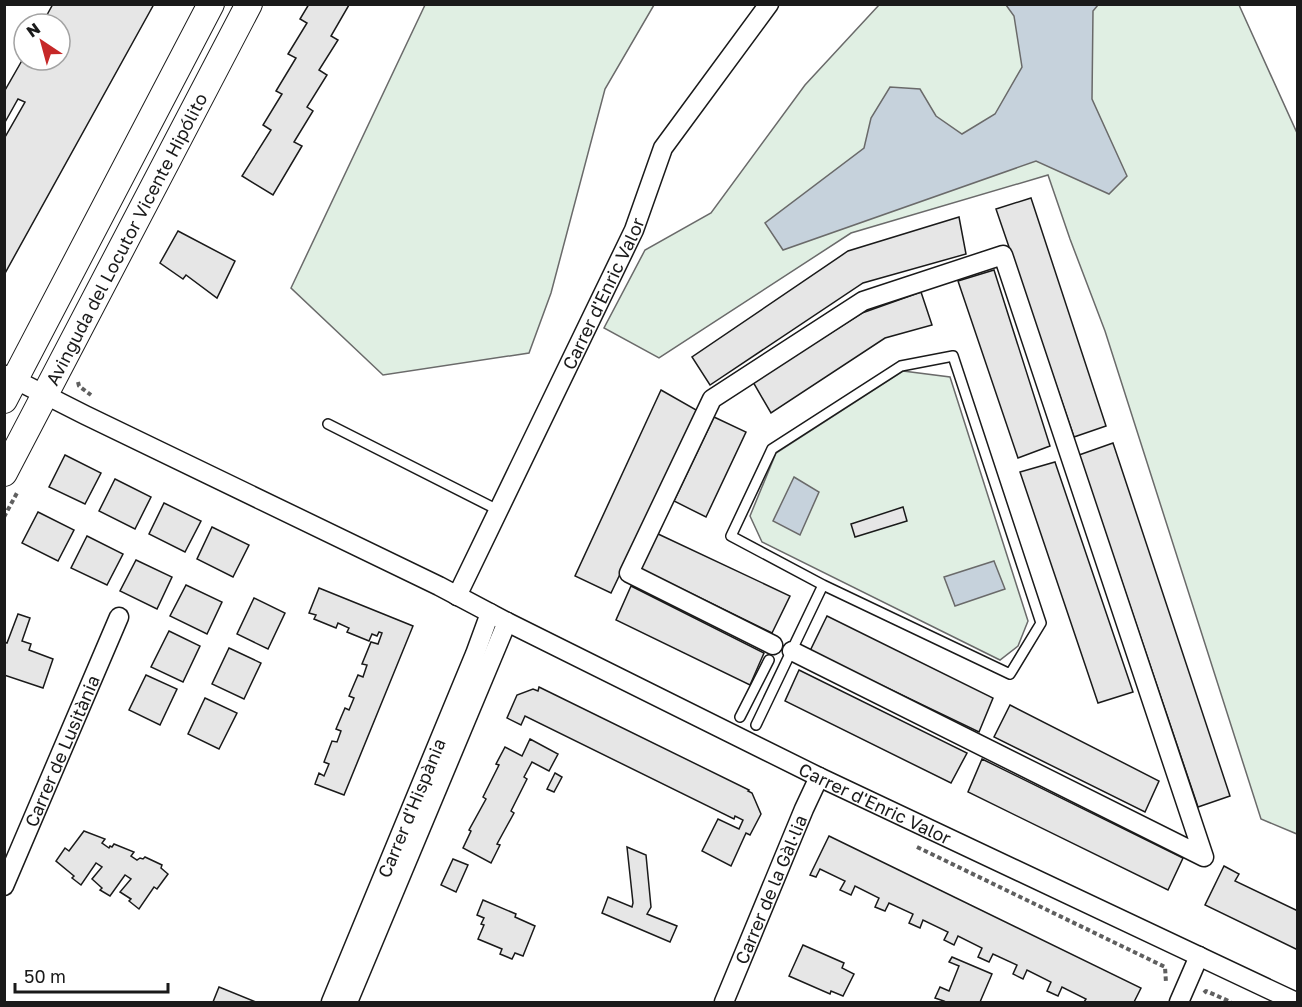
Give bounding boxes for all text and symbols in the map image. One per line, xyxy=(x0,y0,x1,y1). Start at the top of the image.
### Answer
north arrow xyxy=(12,12,72,72)
text: N xyxy=(22,18,44,42)
street label: Avinguda del Locutor Vicente Hipólito xyxy=(41,89,212,389)
street label: Carrer d'Enric Valor xyxy=(557,215,649,373)
street label: Carrer de Lusitània xyxy=(20,672,104,830)
street label: Carrer d'Hispània xyxy=(373,735,450,881)
street label: Carrer d'Enric Valor xyxy=(795,758,955,849)
street label: Carrer de la Gàl·lia xyxy=(730,811,811,967)
scale bar xyxy=(15,956,168,994)
text: 50 m xyxy=(24,965,66,987)

